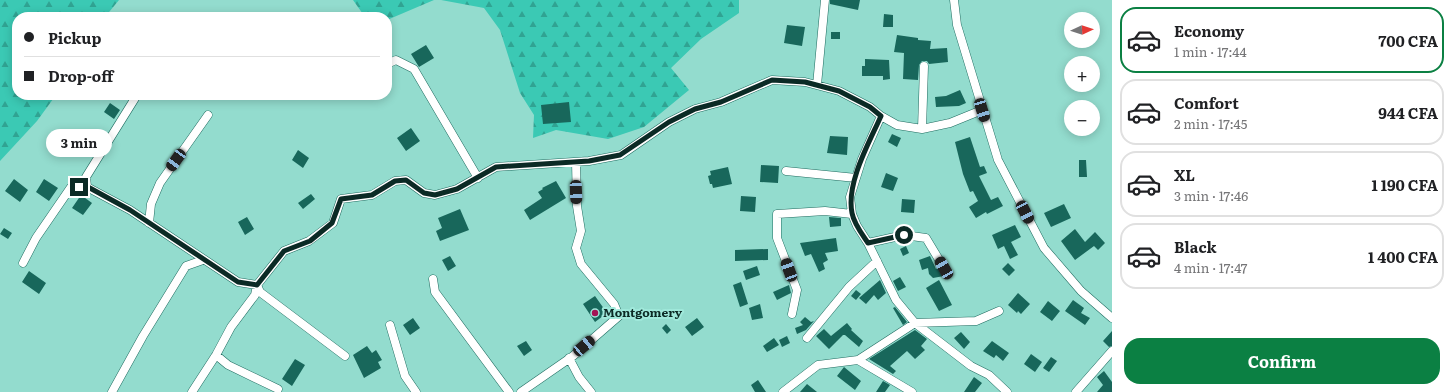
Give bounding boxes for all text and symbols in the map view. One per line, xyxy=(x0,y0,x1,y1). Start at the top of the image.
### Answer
north arrow xyxy=(1064,12,1100,48)
map controls xyxy=(1064,12,1100,136)
text: Economy xyxy=(1174,19,1244,42)
icon: car xyxy=(1126,22,1162,58)
text: Pickup xyxy=(48,26,101,49)
text: 700 CFA xyxy=(1378,29,1438,52)
text: 1 min · 17:44 xyxy=(1174,42,1247,61)
button: + xyxy=(1064,56,1100,92)
text: Drop-off xyxy=(48,64,113,87)
text: Comfort xyxy=(1174,91,1239,114)
icon: car xyxy=(1126,94,1162,130)
car xyxy=(973,97,991,123)
button: − xyxy=(1064,100,1100,136)
text: 944 CFA xyxy=(1378,101,1438,124)
text: 2 min · 17:45 xyxy=(1174,114,1247,133)
callout: 3 min xyxy=(46,129,112,157)
text: 3 min xyxy=(61,133,97,152)
car xyxy=(164,147,188,173)
text: XL xyxy=(1174,163,1195,186)
icon: car xyxy=(1126,166,1162,202)
text: 1 190 CFA xyxy=(1372,173,1438,196)
route end xyxy=(70,178,88,196)
car xyxy=(570,180,582,204)
text: 3 min · 17:46 xyxy=(1174,186,1248,205)
car xyxy=(1014,199,1036,225)
route start xyxy=(895,226,913,244)
text: Black xyxy=(1174,235,1217,258)
icon: car xyxy=(1126,238,1162,274)
text: 1 400 CFA xyxy=(1368,245,1438,268)
car xyxy=(933,255,955,281)
car xyxy=(779,257,799,283)
text: 4 min · 17:47 xyxy=(1174,258,1247,277)
place label: Montgomery xyxy=(603,303,683,321)
marker: Montgomery xyxy=(590,308,600,318)
car xyxy=(571,334,597,358)
button: Confirm xyxy=(1124,338,1440,384)

